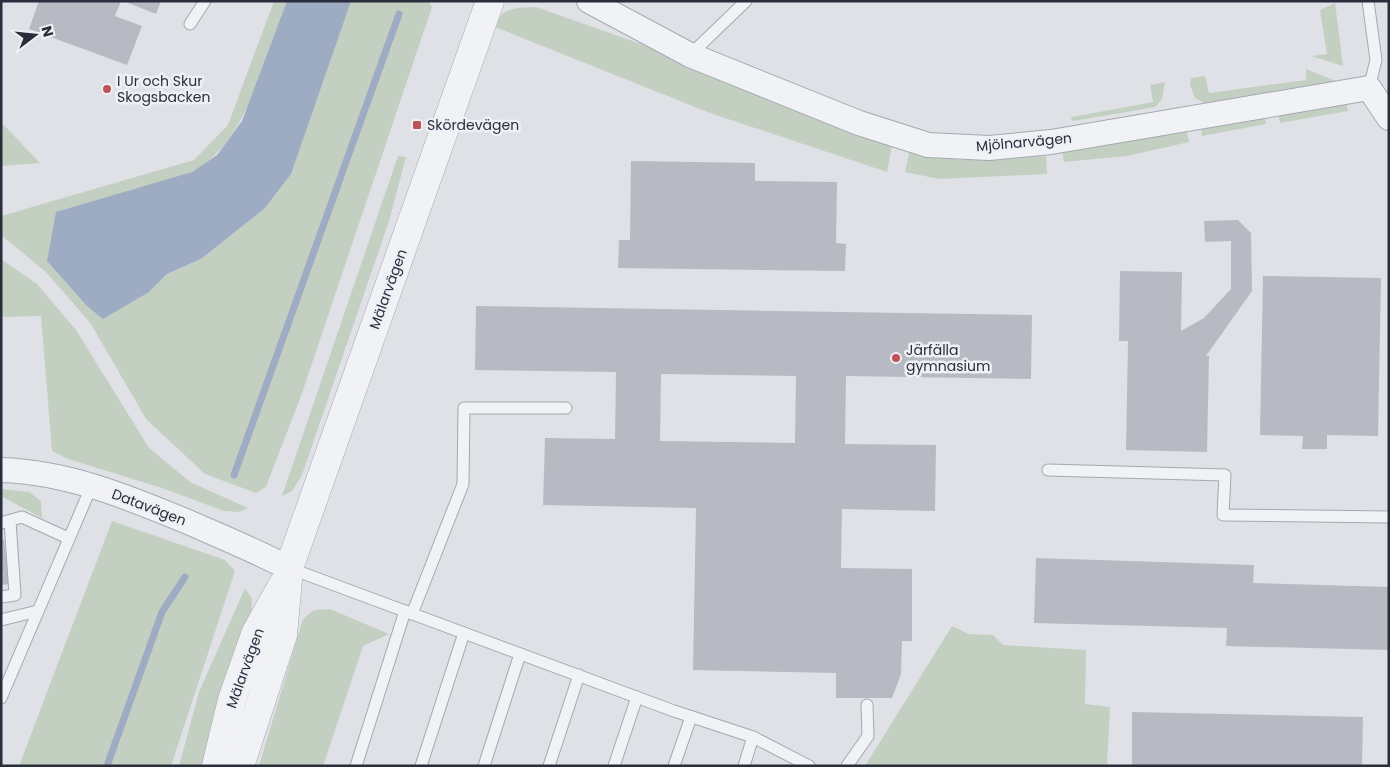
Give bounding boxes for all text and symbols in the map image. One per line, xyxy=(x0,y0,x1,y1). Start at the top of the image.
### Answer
north arrow xyxy=(10,10,60,60)
text: N xyxy=(36,24,59,39)
place label: I Ur och Skur Skogsbacken xyxy=(117,71,210,107)
marker: I Ur och Skur Skogsbacken xyxy=(101,83,113,95)
place label: Skördevägen xyxy=(427,115,519,135)
marker: Skördevägen xyxy=(411,119,423,131)
street label: Mjölnarvägen xyxy=(975,128,1073,156)
street label: Mälarvägen xyxy=(364,246,412,332)
place label: Järfälla gymnasium xyxy=(906,340,990,376)
marker: Järfälla gymnasium xyxy=(890,352,902,364)
street label: Datavägen xyxy=(109,484,189,530)
street label: Mälarvägen xyxy=(221,625,269,711)

